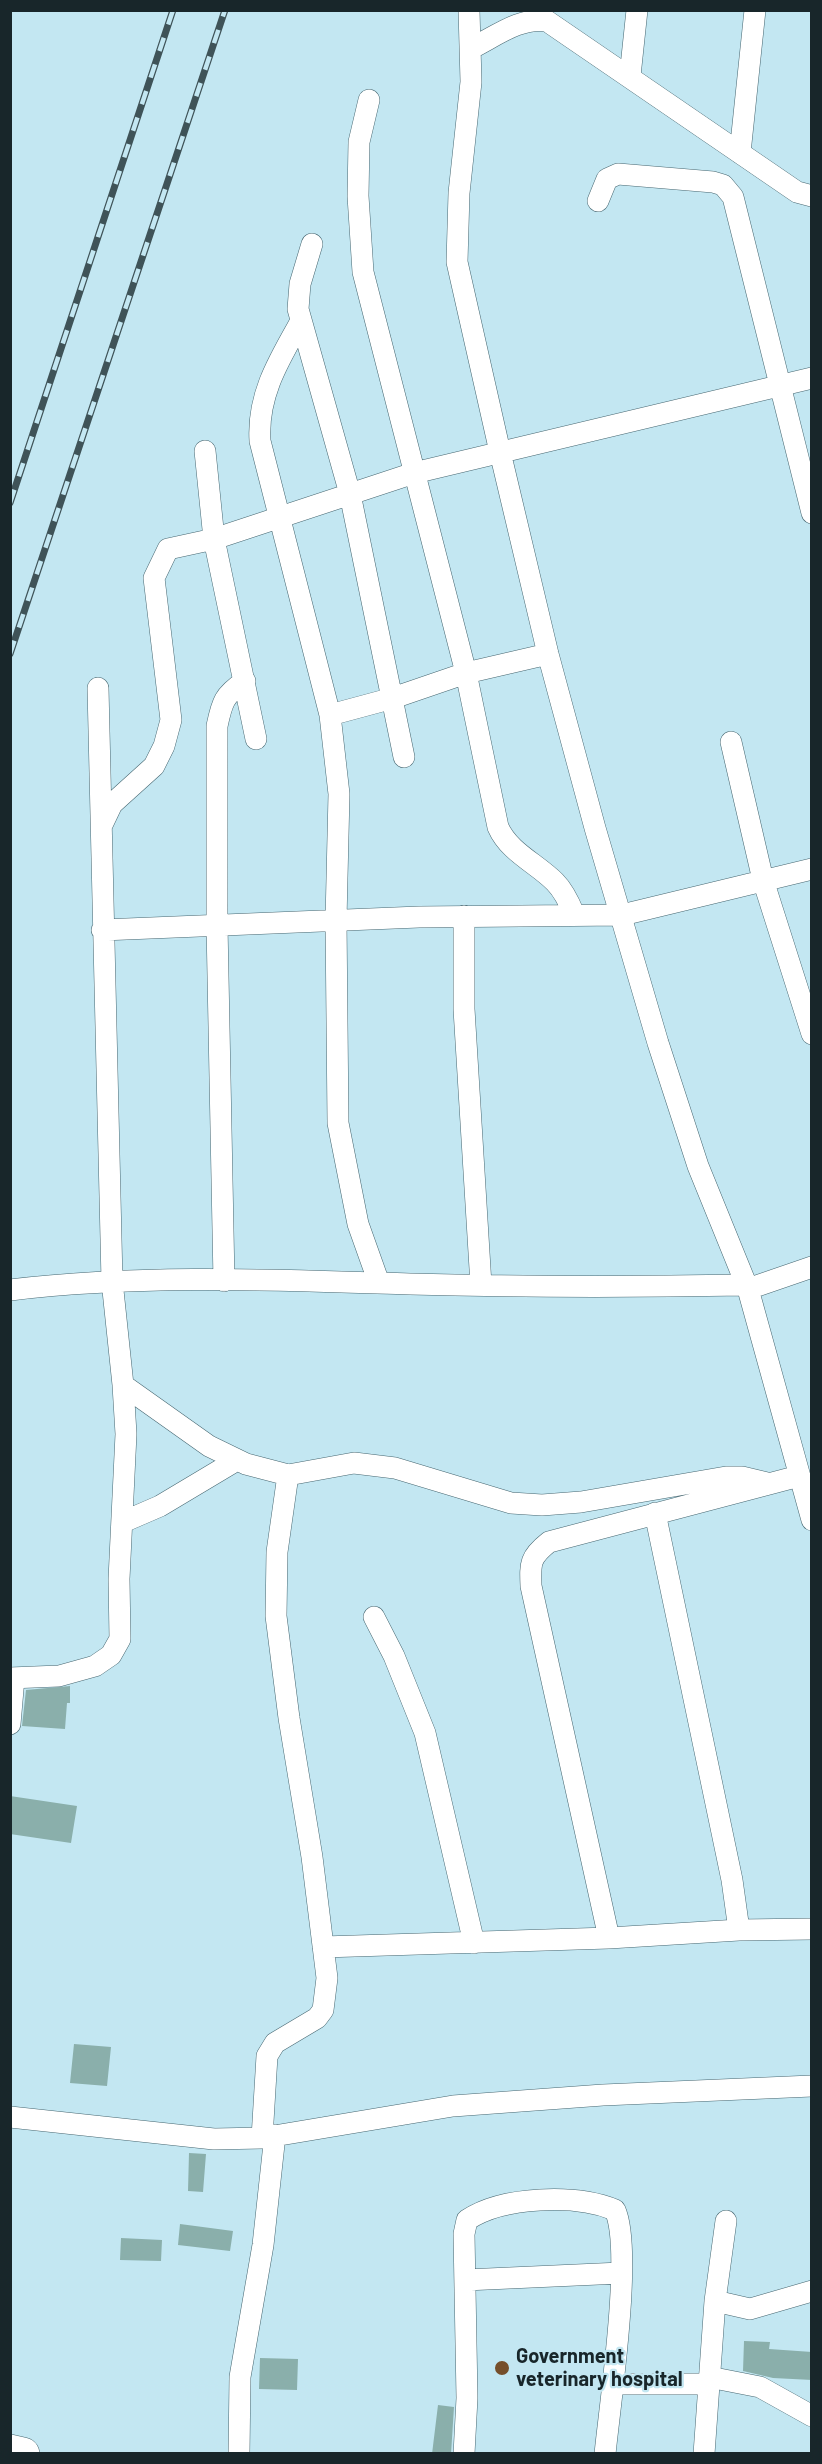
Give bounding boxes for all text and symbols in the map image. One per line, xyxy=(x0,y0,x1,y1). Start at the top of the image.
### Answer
place label: Government veterinary hospital xyxy=(516,2344,683,2391)
marker: Government veterinary hospital xyxy=(493,2359,511,2377)

